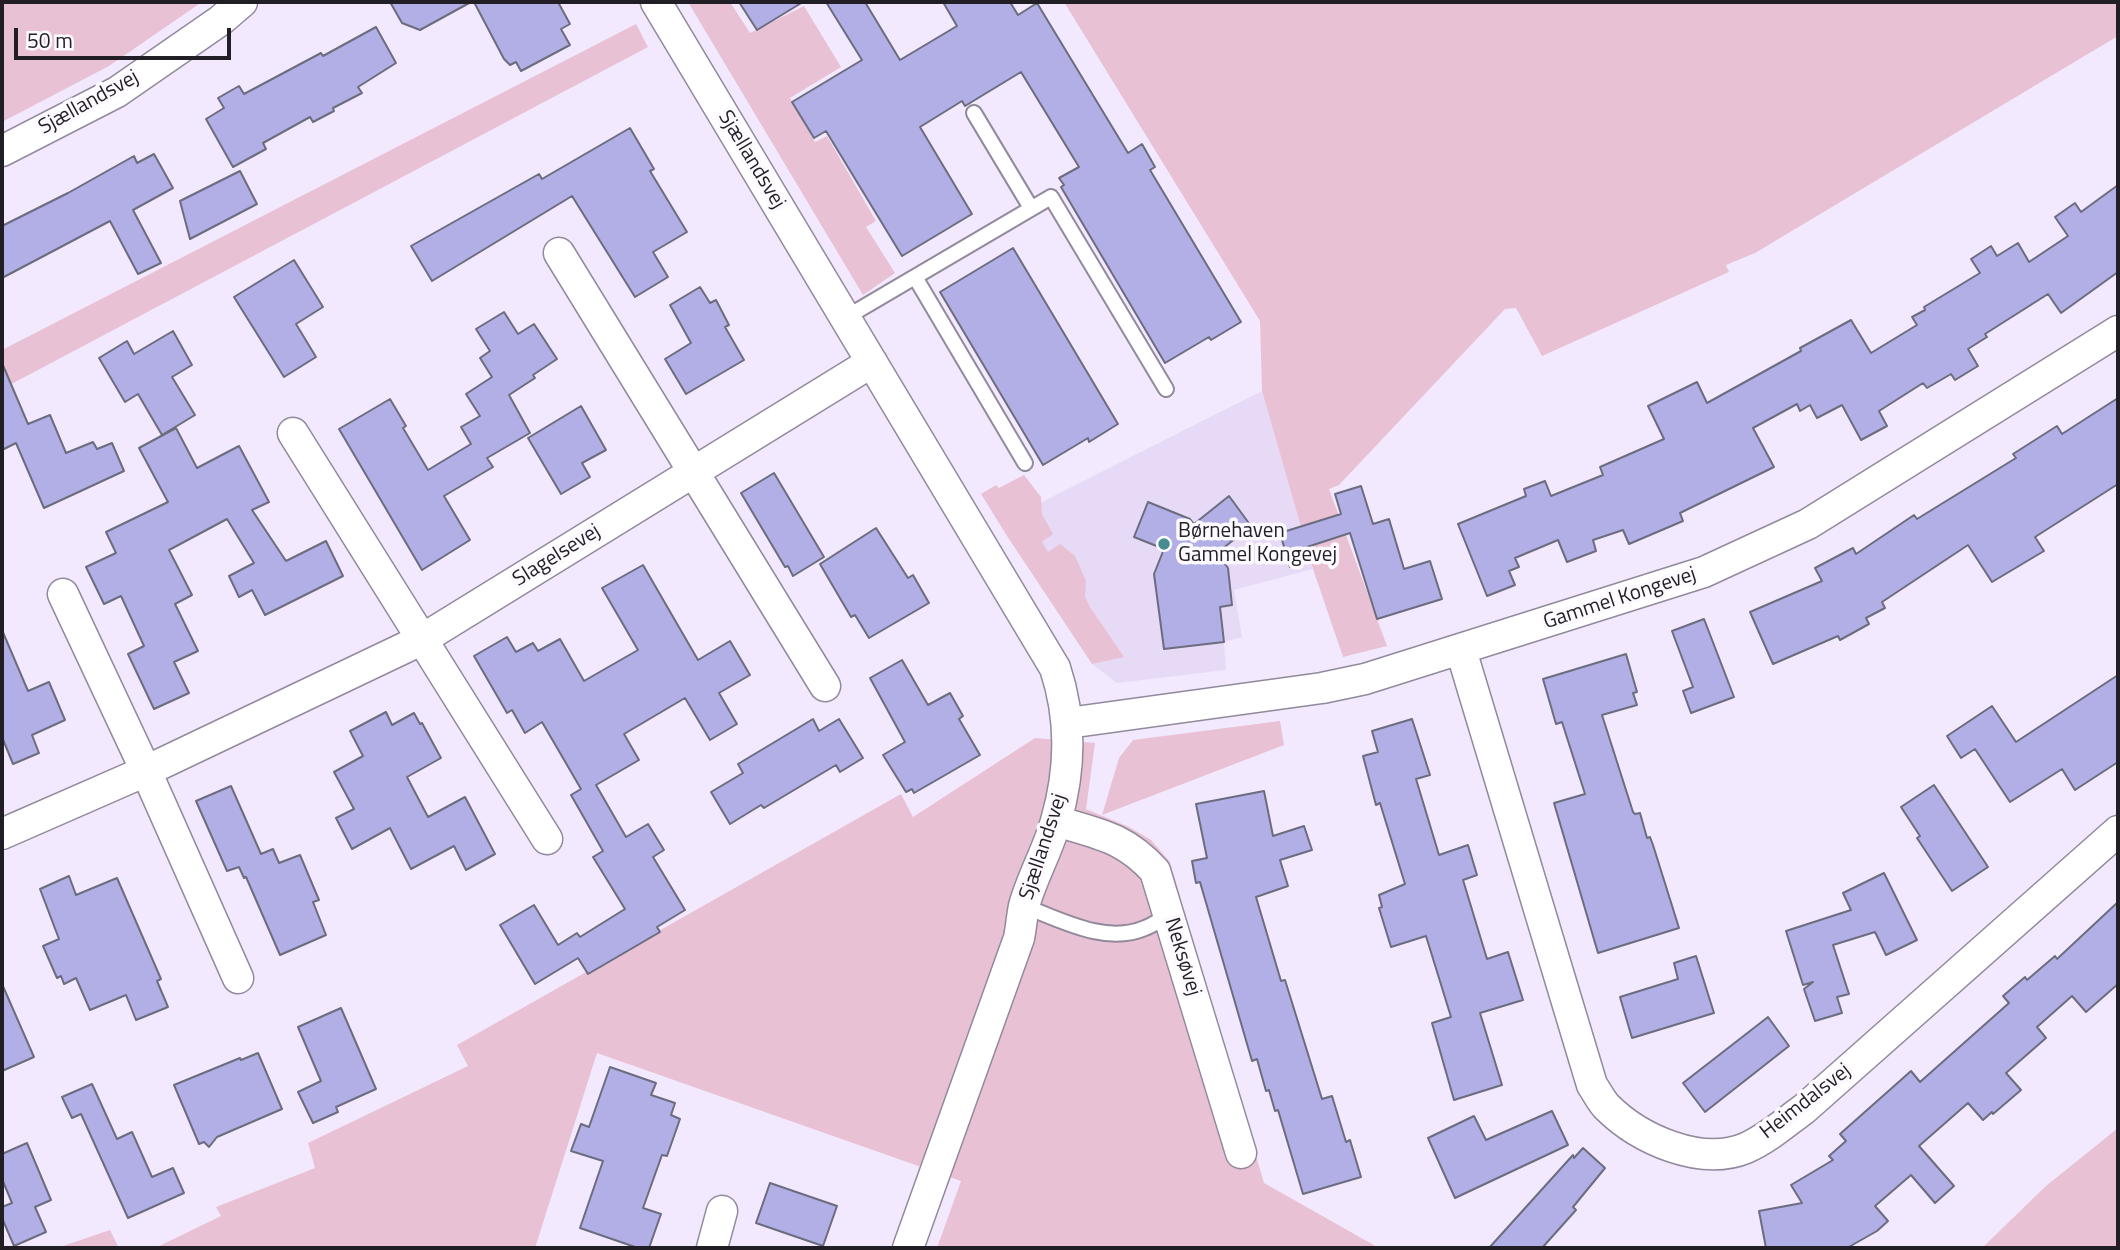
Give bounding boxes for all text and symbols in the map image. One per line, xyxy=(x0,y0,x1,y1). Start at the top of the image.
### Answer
scale bar xyxy=(18,14,234,58)
text: 50 m xyxy=(27,24,73,56)
street label: Sjællandsvej xyxy=(35,65,143,141)
street label: Sjællandsvej xyxy=(712,106,790,214)
street label: Slagelsevej xyxy=(509,519,605,593)
place label: Børnehaven Gammel Kongevej xyxy=(1178,519,1337,569)
marker: Børnehaven Gammel Kongevej xyxy=(1156,536,1172,552)
street label: Gammel Kongevej xyxy=(1541,562,1699,636)
street label: Sjællandsvej xyxy=(1015,791,1073,903)
street label: Neksøvej xyxy=(1158,915,1206,999)
street label: Heimdalsvej xyxy=(1756,1059,1856,1145)

